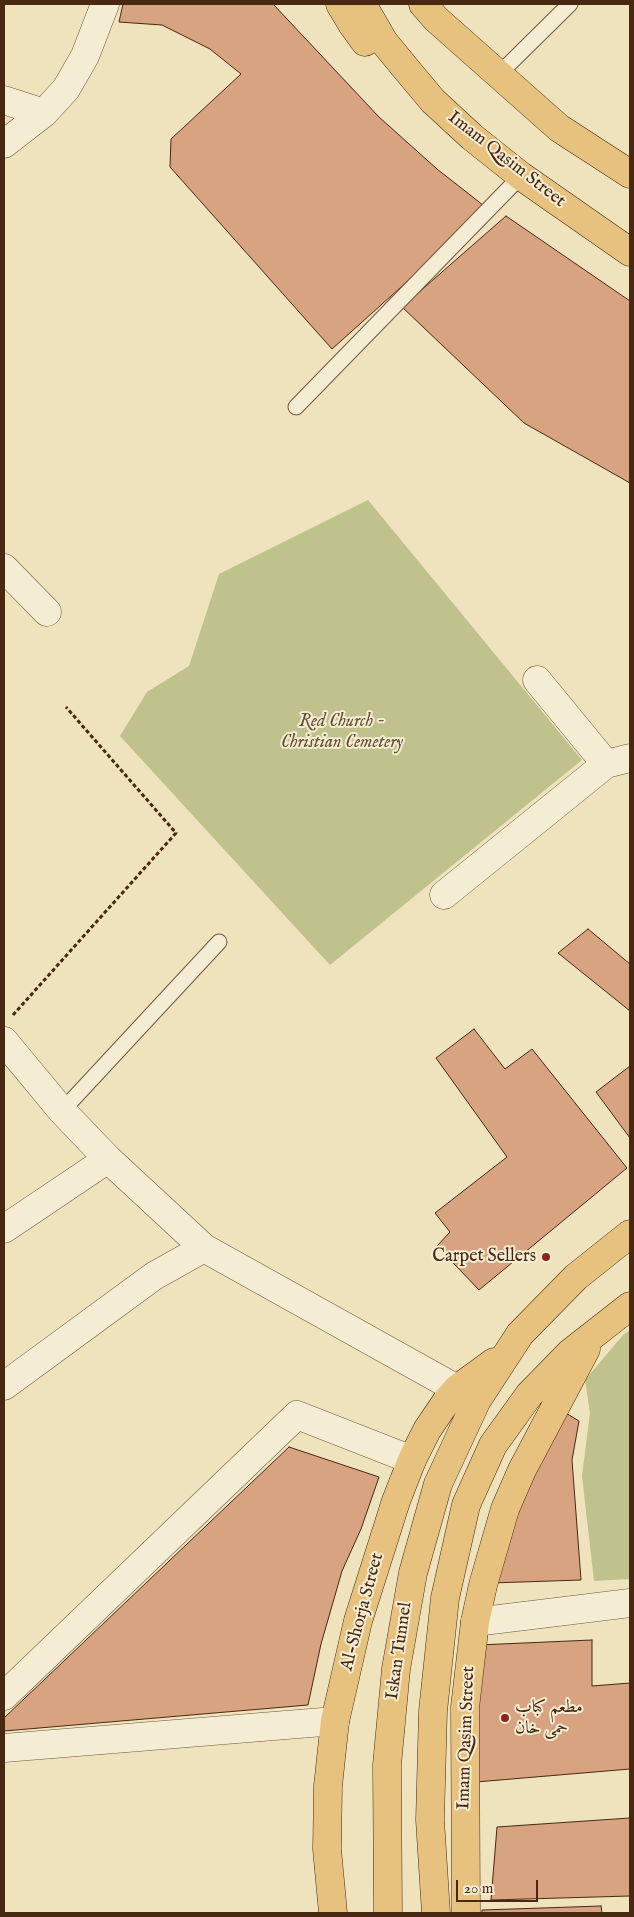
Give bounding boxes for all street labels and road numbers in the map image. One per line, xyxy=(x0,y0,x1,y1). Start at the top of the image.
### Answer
street label: Imam Qasim Street xyxy=(443,107,569,213)
street label: Al-Shorja Street xyxy=(337,1551,389,1673)
street label: Iskan Tunnel xyxy=(382,1601,418,1701)
street label: Imam Qasim Street xyxy=(454,1666,480,1810)

